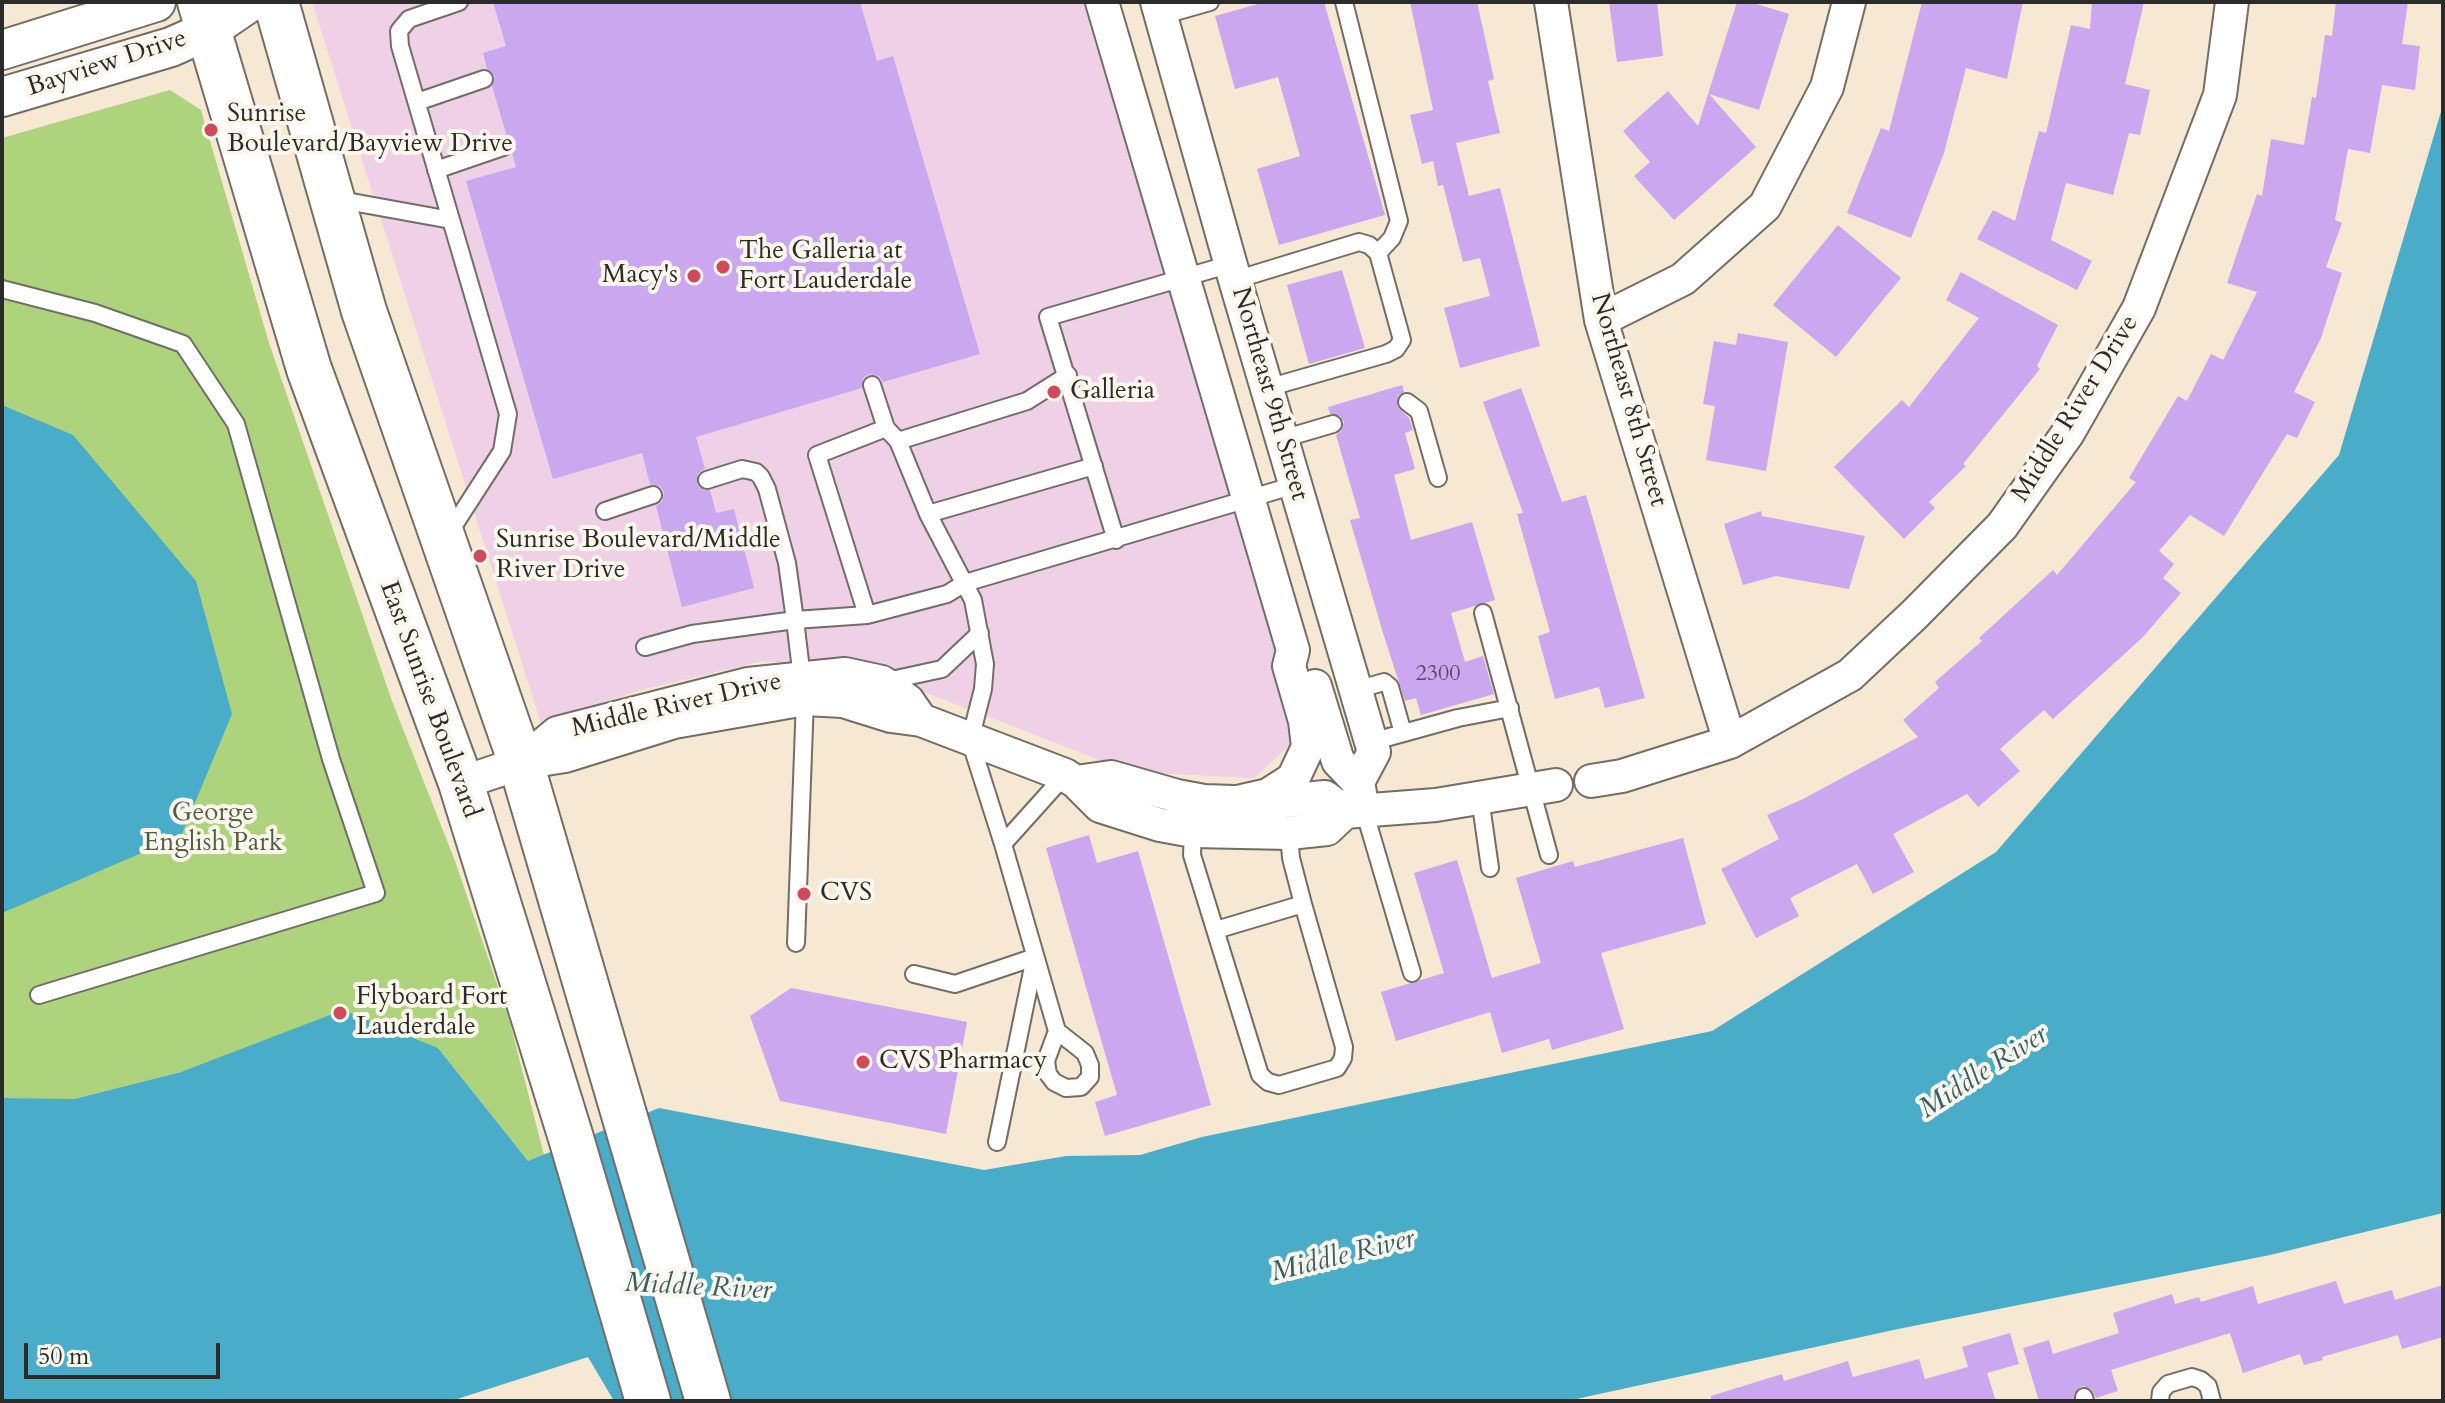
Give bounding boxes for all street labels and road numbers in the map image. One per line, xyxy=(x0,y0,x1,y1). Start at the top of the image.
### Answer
street label: Bayview Drive xyxy=(23,24,191,104)
street label: Northeast 9th Street xyxy=(1224,284,1314,504)
street label: Northeast 8th Street xyxy=(1583,290,1673,510)
street label: Middle River Drive xyxy=(2006,310,2146,508)
street label: East Sunrise Boulevard xyxy=(372,577,486,823)
street label: Middle River Drive xyxy=(569,667,785,745)

